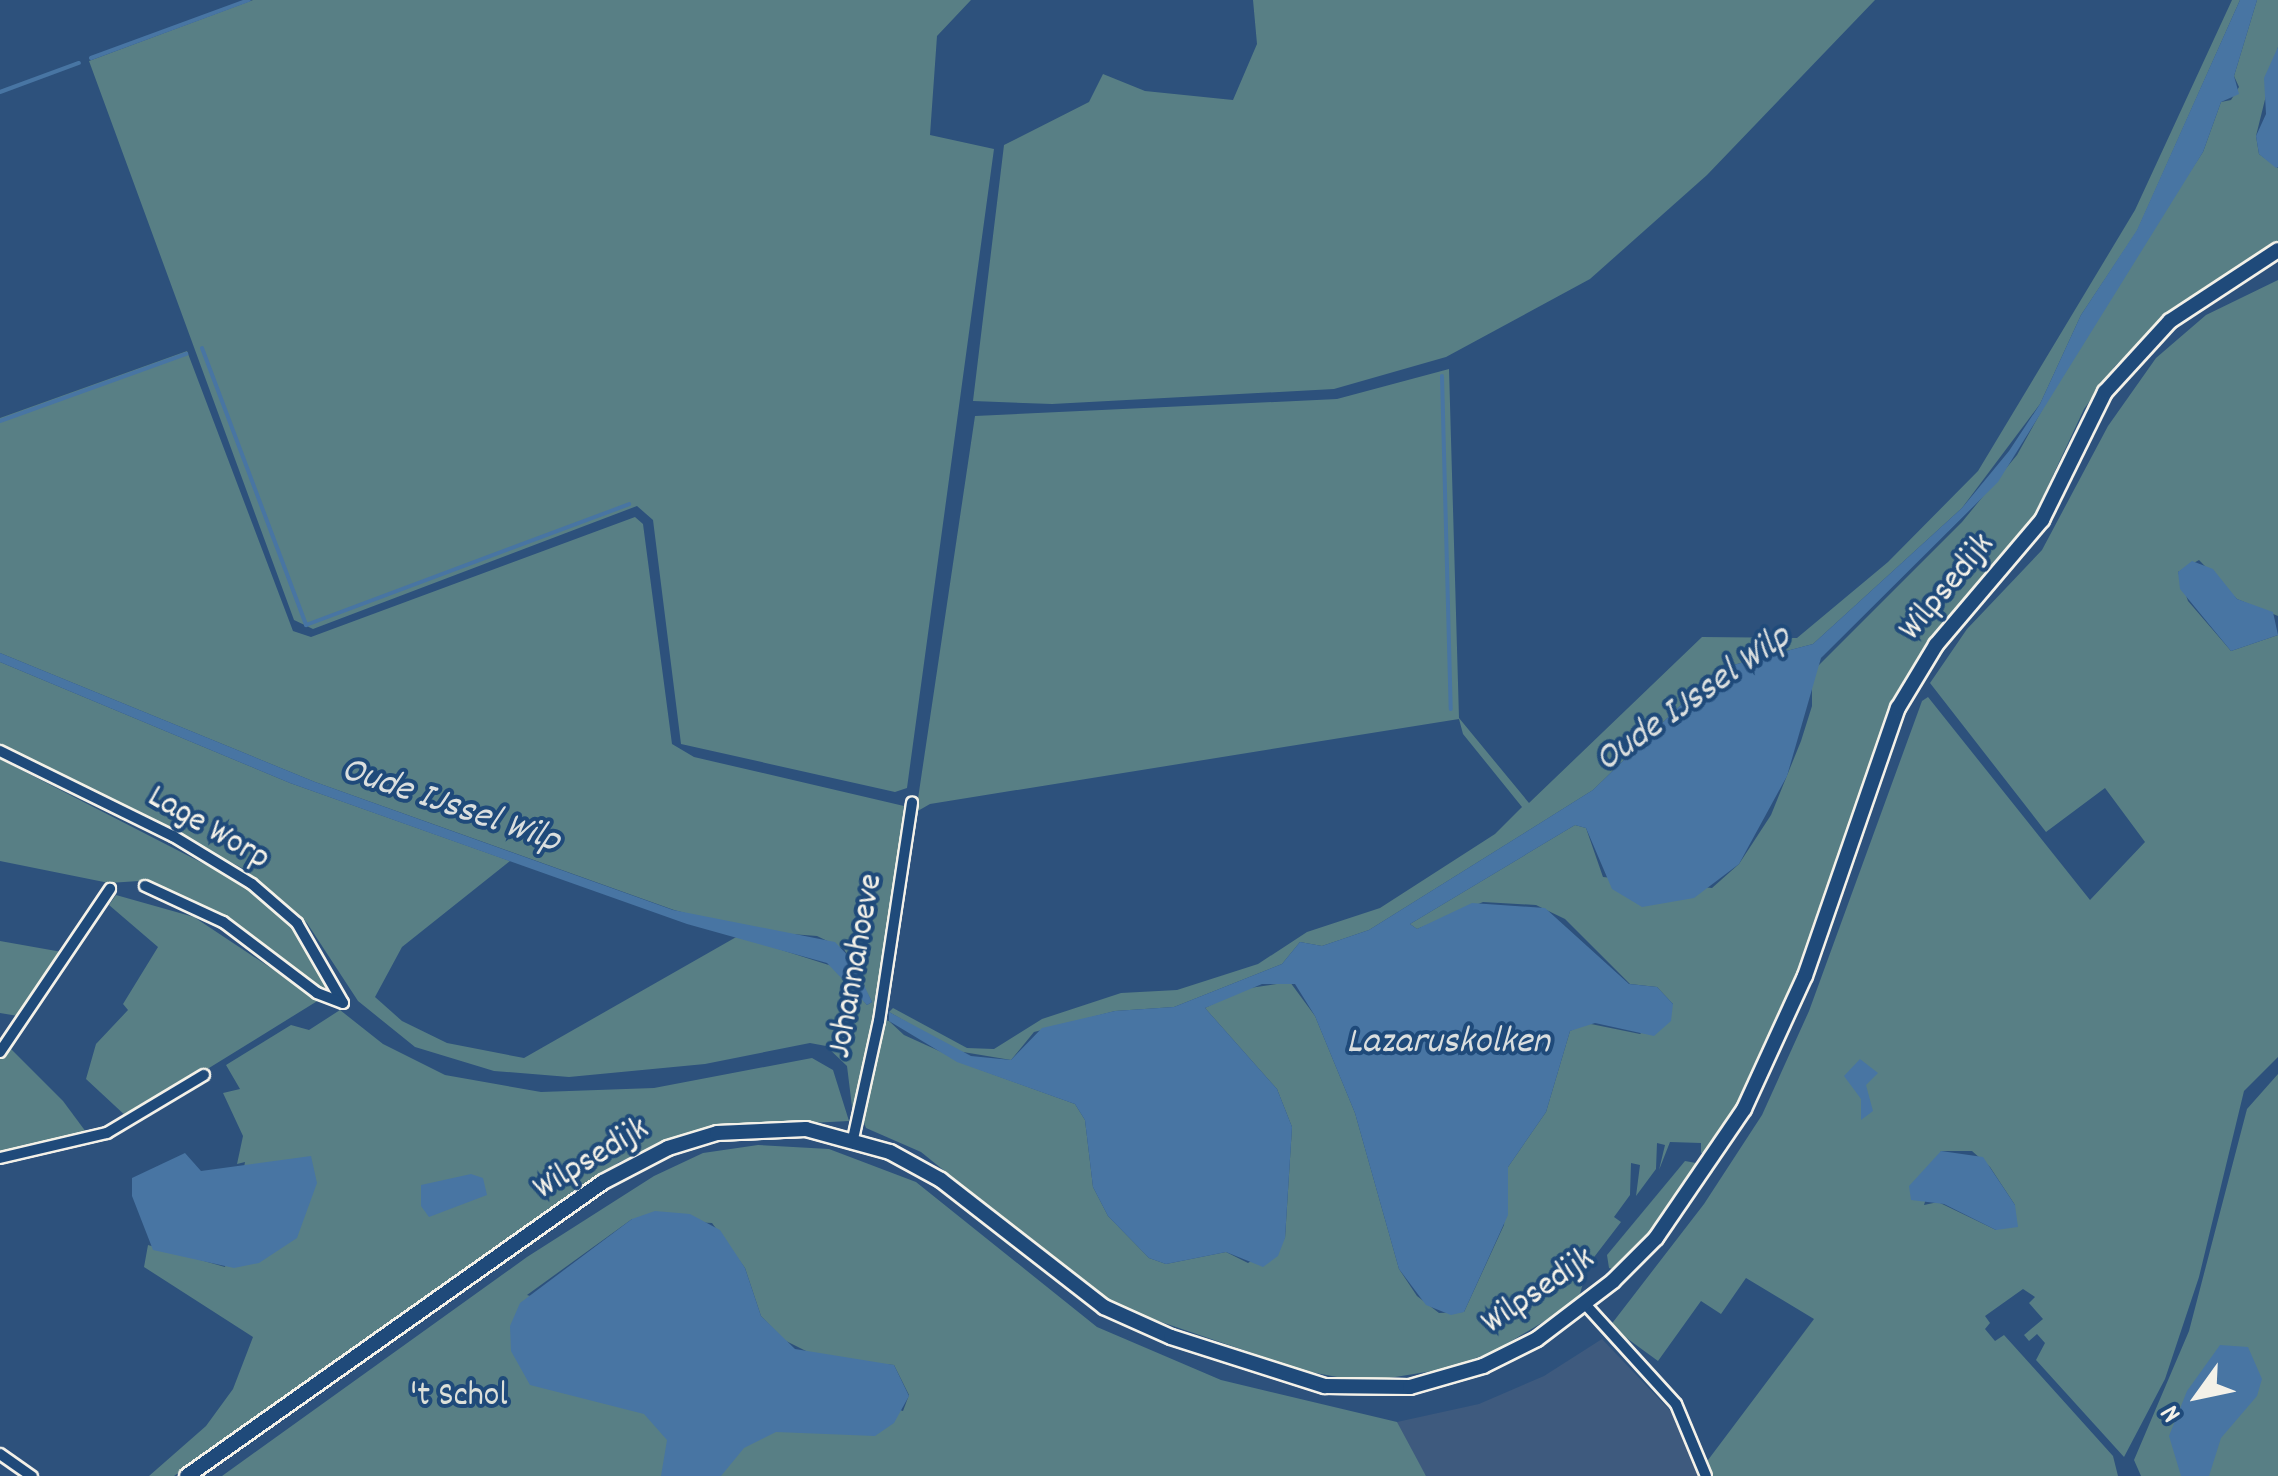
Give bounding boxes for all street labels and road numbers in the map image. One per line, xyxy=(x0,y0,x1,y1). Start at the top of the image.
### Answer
street label: Wilpsedijk xyxy=(1891,526,2005,650)
street label: Lage Worp xyxy=(139,777,277,881)
street label: Johannahoeve xyxy=(820,871,894,1061)
street label: Wilpsedijk xyxy=(527,1109,657,1211)
street label: Wilpsedijk xyxy=(1474,1239,1604,1345)

